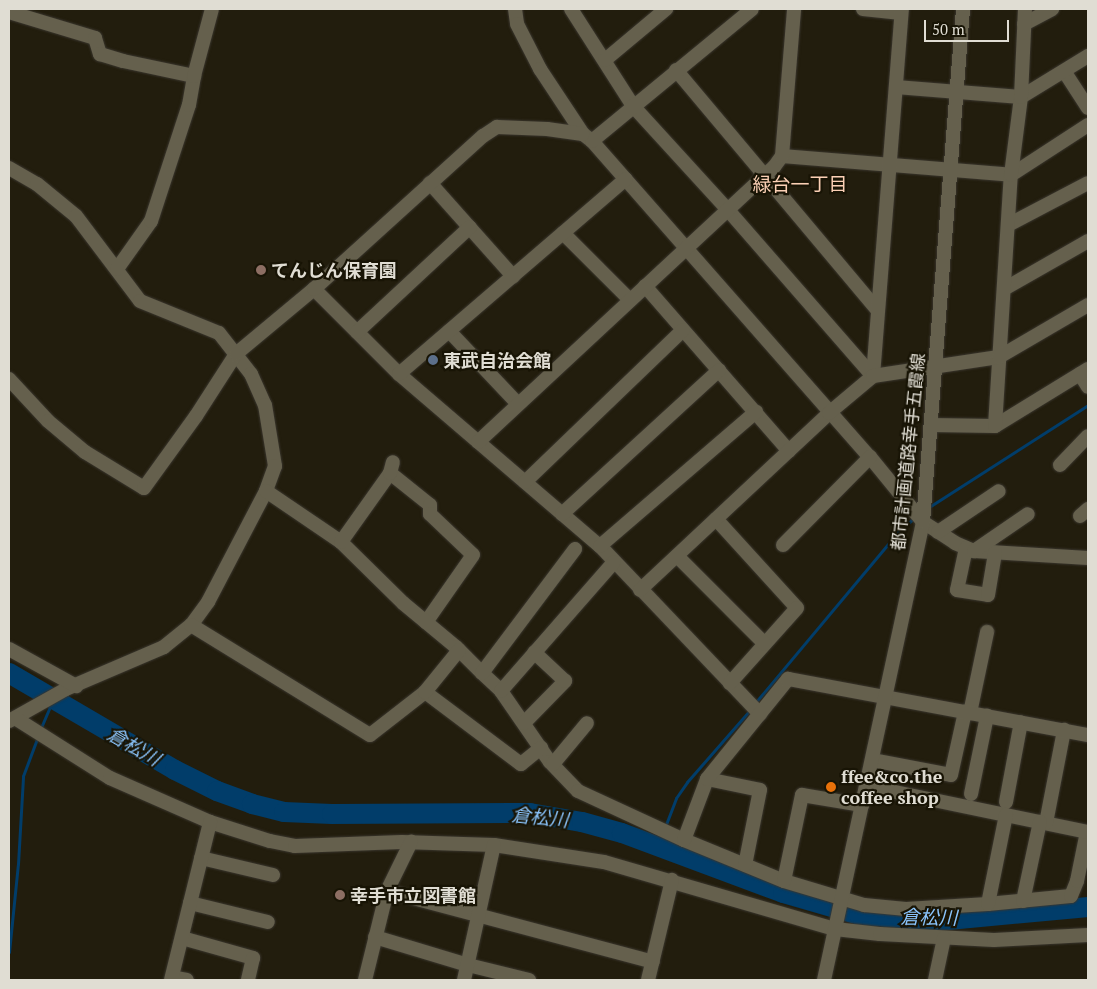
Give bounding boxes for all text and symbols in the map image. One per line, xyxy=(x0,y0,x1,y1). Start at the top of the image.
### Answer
scale bar xyxy=(927,10,1012,42)
text: 50 m xyxy=(932,19,965,39)
district label: 緑台一丁目 xyxy=(753,173,847,195)
place label: てんじん保育園 xyxy=(271,259,397,281)
marker: てんじん保育園 xyxy=(255,264,267,276)
place label: 東武自治会館 xyxy=(443,349,551,371)
street label: 都市計画道路幸手五霞線 xyxy=(887,352,929,552)
marker: 東武自治会館 xyxy=(427,354,439,366)
water label: 倉松川 xyxy=(104,722,164,770)
place label: ffee&co.the coffee shop xyxy=(841,766,942,809)
marker: ffee&co.the coffee shop xyxy=(825,781,837,793)
water label: 倉松川 xyxy=(510,803,570,831)
place label: 幸手市立図書館 xyxy=(350,884,476,906)
marker: 幸手市立図書館 xyxy=(334,889,346,901)
water label: 倉松川 xyxy=(900,905,958,929)

